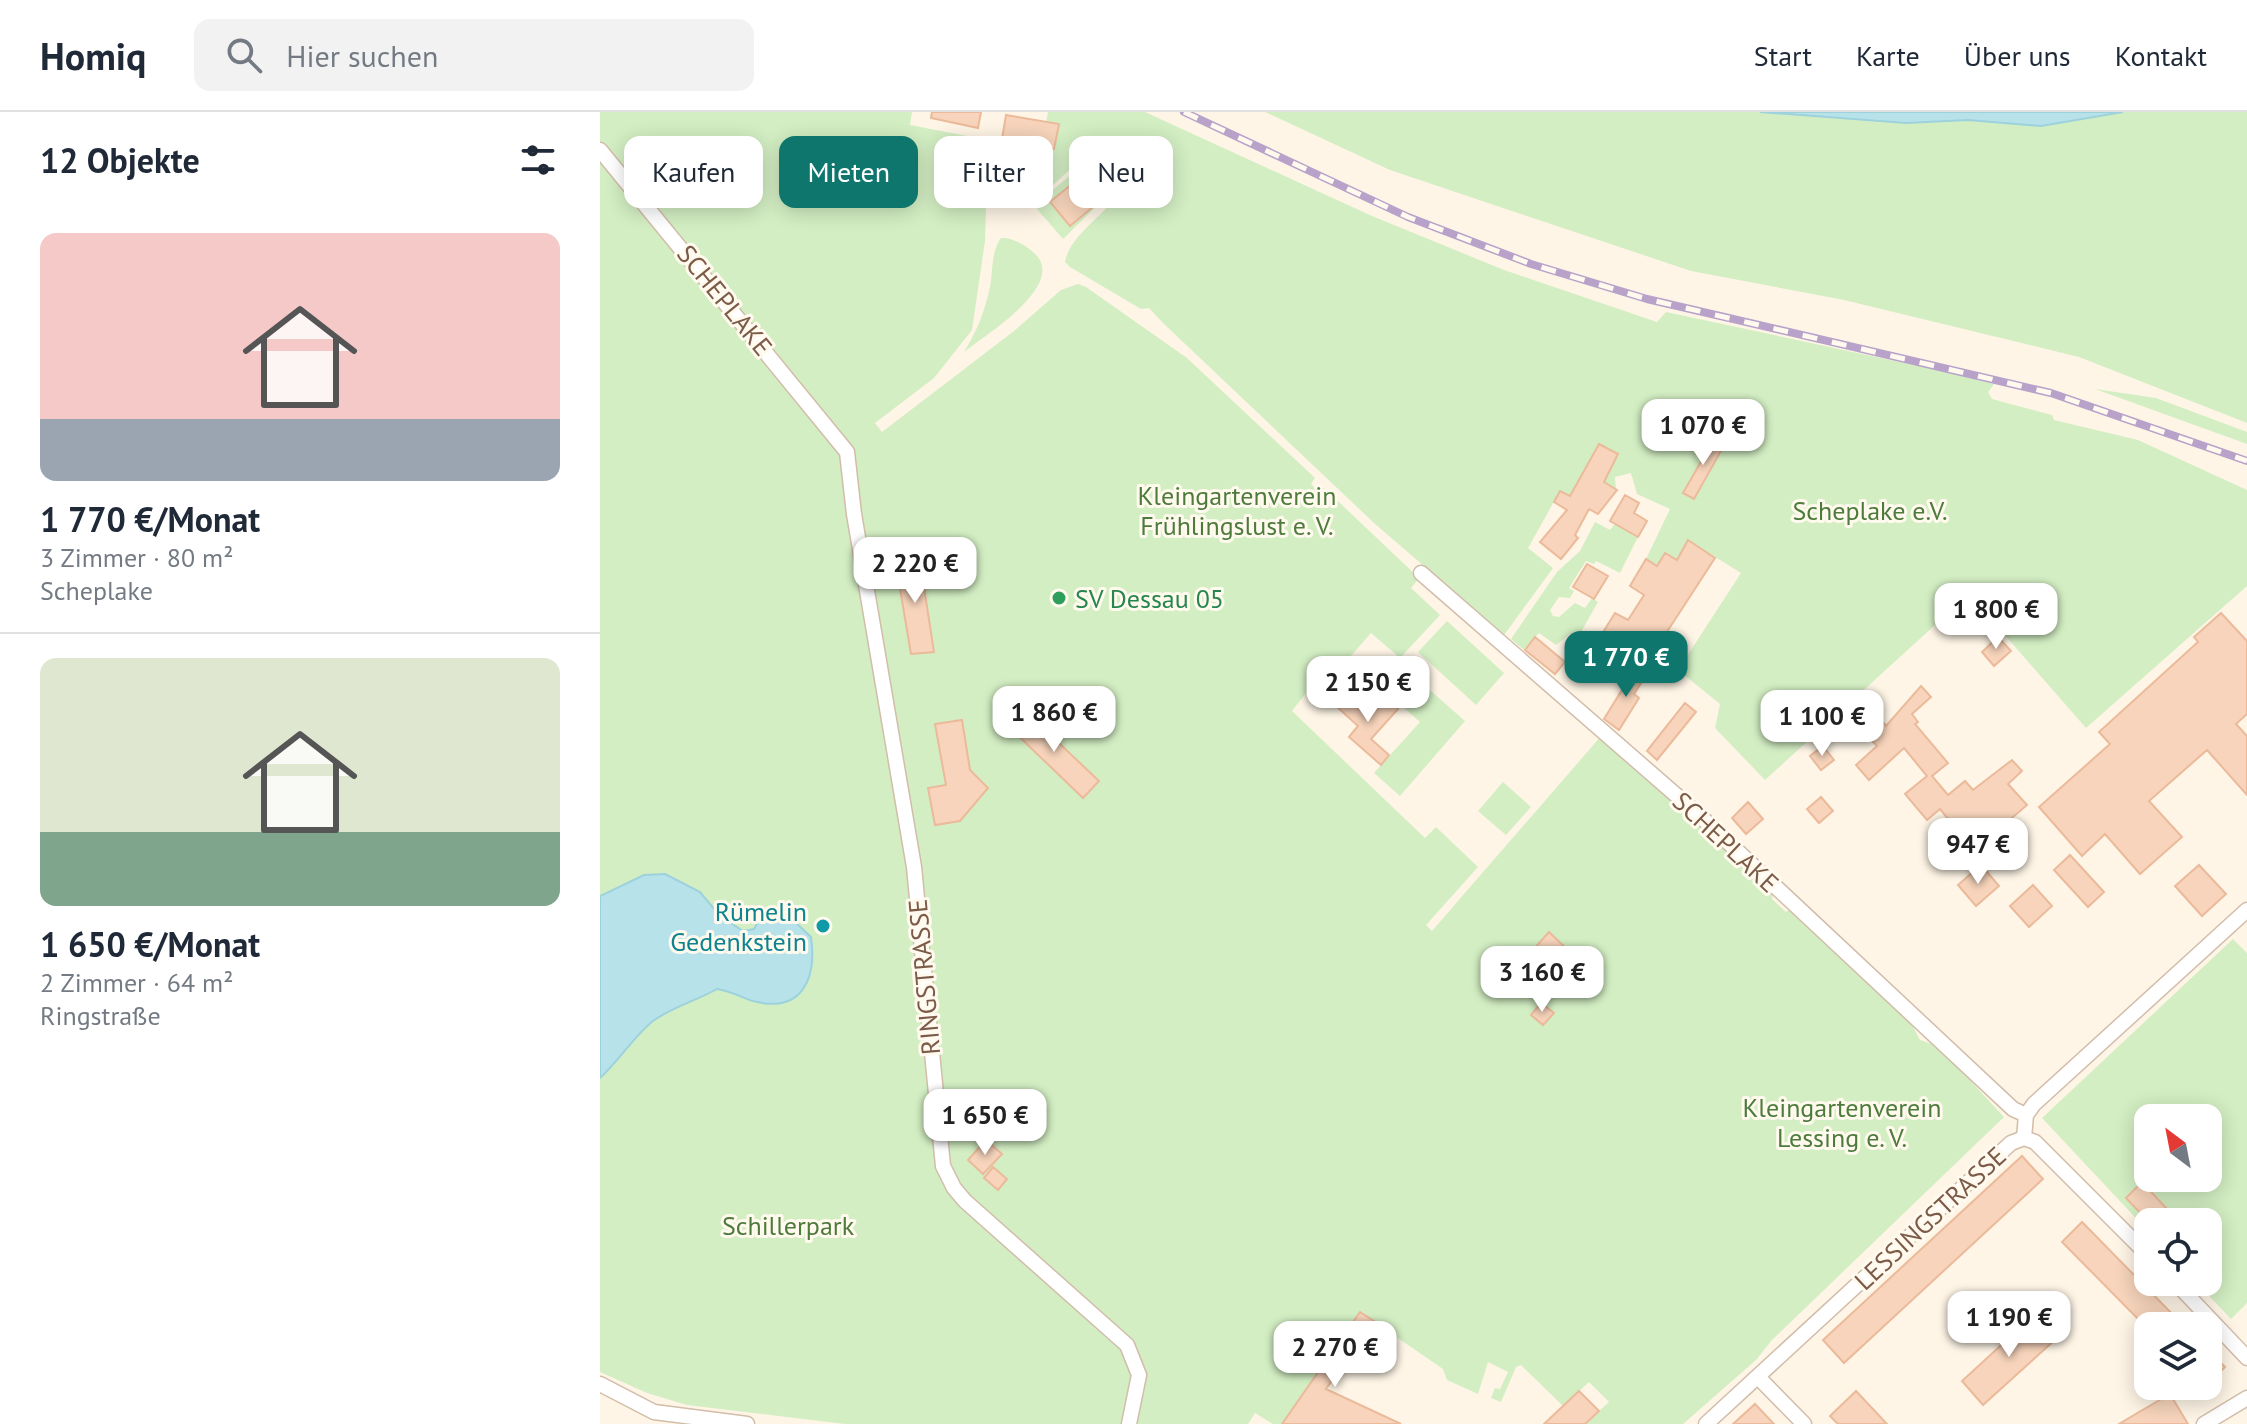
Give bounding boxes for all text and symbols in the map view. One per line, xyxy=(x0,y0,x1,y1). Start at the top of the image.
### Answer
search box xyxy=(194,19,754,91)
text: Homiq xyxy=(40,31,146,80)
icon: search xyxy=(222,33,266,77)
text: Hier suchen xyxy=(286,36,438,75)
text: Start xyxy=(1754,37,1812,74)
text: Karte xyxy=(1856,37,1920,74)
text: Über uns xyxy=(1964,37,2071,74)
text: Kontakt xyxy=(2115,37,2207,74)
chip: Kaufen xyxy=(624,136,763,208)
chip: Mieten xyxy=(779,136,918,208)
chip: Filter xyxy=(934,136,1053,208)
chip: Neu xyxy=(1069,136,1173,208)
text: 12 Objekte xyxy=(40,138,200,182)
icon: filters xyxy=(516,138,560,182)
street label: SCHEPLAKE xyxy=(670,238,780,362)
icon: home xyxy=(228,285,372,429)
pin: 1 070 € xyxy=(1629,399,1777,467)
text: 1 070 € xyxy=(1660,408,1746,441)
park label: Kleingartenverein Frühlingslust e. V. xyxy=(1138,479,1336,542)
park label: Scheplake e.V. xyxy=(1793,494,1947,527)
text: 1 770 €/Monat xyxy=(40,497,260,541)
pin: 2 220 € xyxy=(841,537,989,605)
text: 3 Zimmer · 80 m² xyxy=(40,541,233,574)
text: 2 220 € xyxy=(872,546,958,579)
text: Scheplake xyxy=(40,574,153,607)
place label: SV Dessau 05 xyxy=(1075,582,1224,615)
pin: 1 800 € xyxy=(1922,583,2070,651)
marker: SV Dessau 05 xyxy=(1050,589,1068,607)
text: 1 800 € xyxy=(1953,592,2039,625)
pin: 1 770 € xyxy=(1552,631,1700,699)
text: 1 770 € xyxy=(1583,640,1669,673)
pin: 2 150 € xyxy=(1294,656,1442,724)
text: 2 150 € xyxy=(1325,665,1411,698)
pin: 1 860 € xyxy=(980,686,1128,754)
pin: 1 100 € xyxy=(1748,690,1896,758)
text: 1 860 € xyxy=(1011,695,1097,728)
text: 1 100 € xyxy=(1779,699,1865,732)
icon: home xyxy=(228,710,372,854)
street label: SCHEPLAKE xyxy=(1666,785,1786,899)
pin: 947 € xyxy=(1922,818,2034,886)
text: 947 € xyxy=(1946,827,2010,860)
place label: Rümelin Gedenkstein xyxy=(670,895,807,958)
street label: RINGSTRASSE xyxy=(901,898,947,1056)
marker: Rümelin Gedenkstein xyxy=(814,917,832,935)
text: 1 650 €/Monat xyxy=(40,922,260,966)
pin: 3 160 € xyxy=(1468,946,1616,1014)
text: 3 160 € xyxy=(1499,955,1585,988)
text: 2 Zimmer · 64 m² xyxy=(40,966,233,999)
text: Ringstraße xyxy=(40,999,161,1032)
pin: 1 650 € xyxy=(911,1089,1059,1157)
park label: Kleingartenverein Lessing e. V. xyxy=(1743,1091,1941,1154)
text: 1 650 € xyxy=(942,1098,1028,1131)
north arrow xyxy=(2134,1104,2222,1192)
map controls xyxy=(2134,1104,2222,1400)
street label: LESSINGSTRASSE xyxy=(1847,1139,2013,1297)
button: locate xyxy=(2134,1208,2222,1296)
park label: Schillerpark xyxy=(722,1209,855,1242)
pin: 1 190 € xyxy=(1935,1291,2083,1359)
text: 1 190 € xyxy=(1966,1300,2052,1333)
button: layers xyxy=(2134,1312,2222,1400)
pin: 2 270 € xyxy=(1261,1321,1409,1389)
text: 2 270 € xyxy=(1292,1330,1378,1363)

